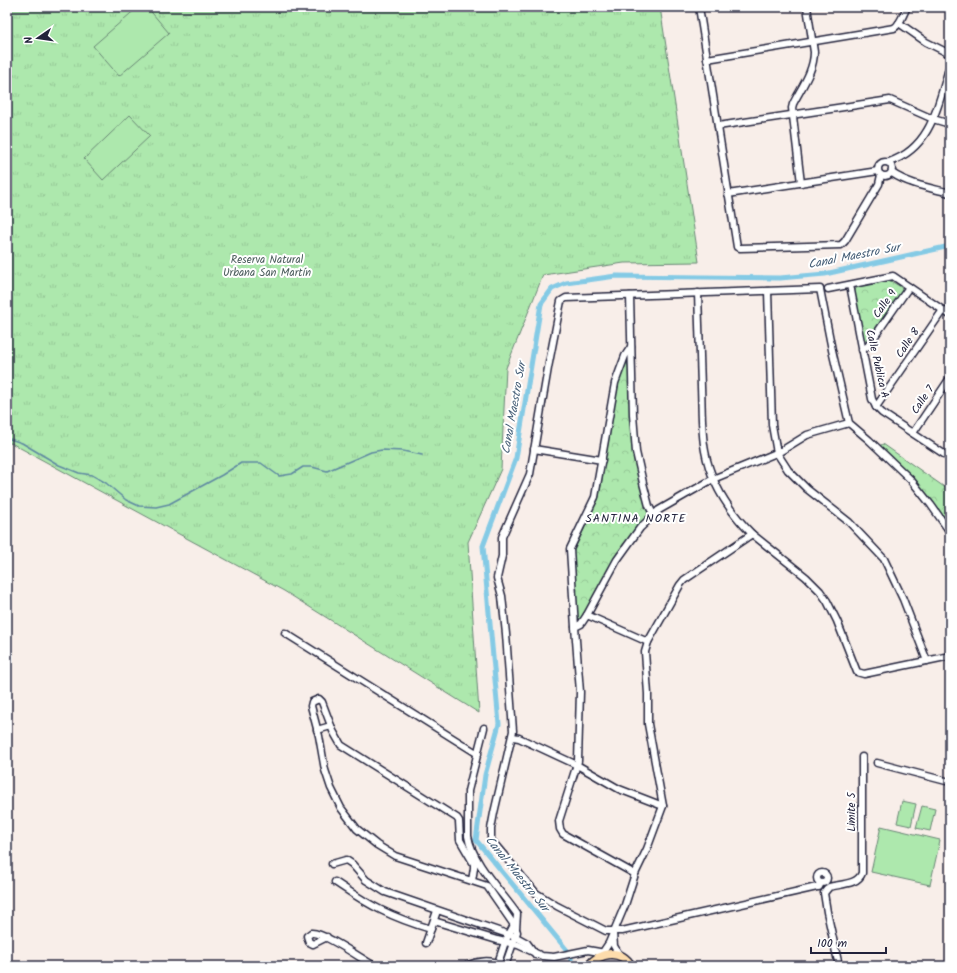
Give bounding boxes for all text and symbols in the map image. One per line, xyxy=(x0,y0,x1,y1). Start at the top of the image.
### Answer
north arrow xyxy=(18,18,58,58)
text: N xyxy=(20,35,39,45)
water label: Canal Maestro Sur xyxy=(806,237,905,274)
park label: Reserva Natural Urbana San Martín xyxy=(223,251,311,282)
street label: Calle 9 xyxy=(868,285,902,322)
street label: Calle 8 xyxy=(891,324,925,362)
street label: Calle Publica A xyxy=(860,328,894,400)
water label: Canal Maestro Sur xyxy=(497,357,532,456)
street label: Calle 7 xyxy=(907,381,940,418)
district label: SANTINA NORTE xyxy=(585,509,687,528)
street label: Limite 5 xyxy=(843,791,861,832)
water label: Canal Maestro Sur xyxy=(480,832,556,919)
scale bar xyxy=(811,929,886,955)
text: 100 m xyxy=(817,934,848,953)

